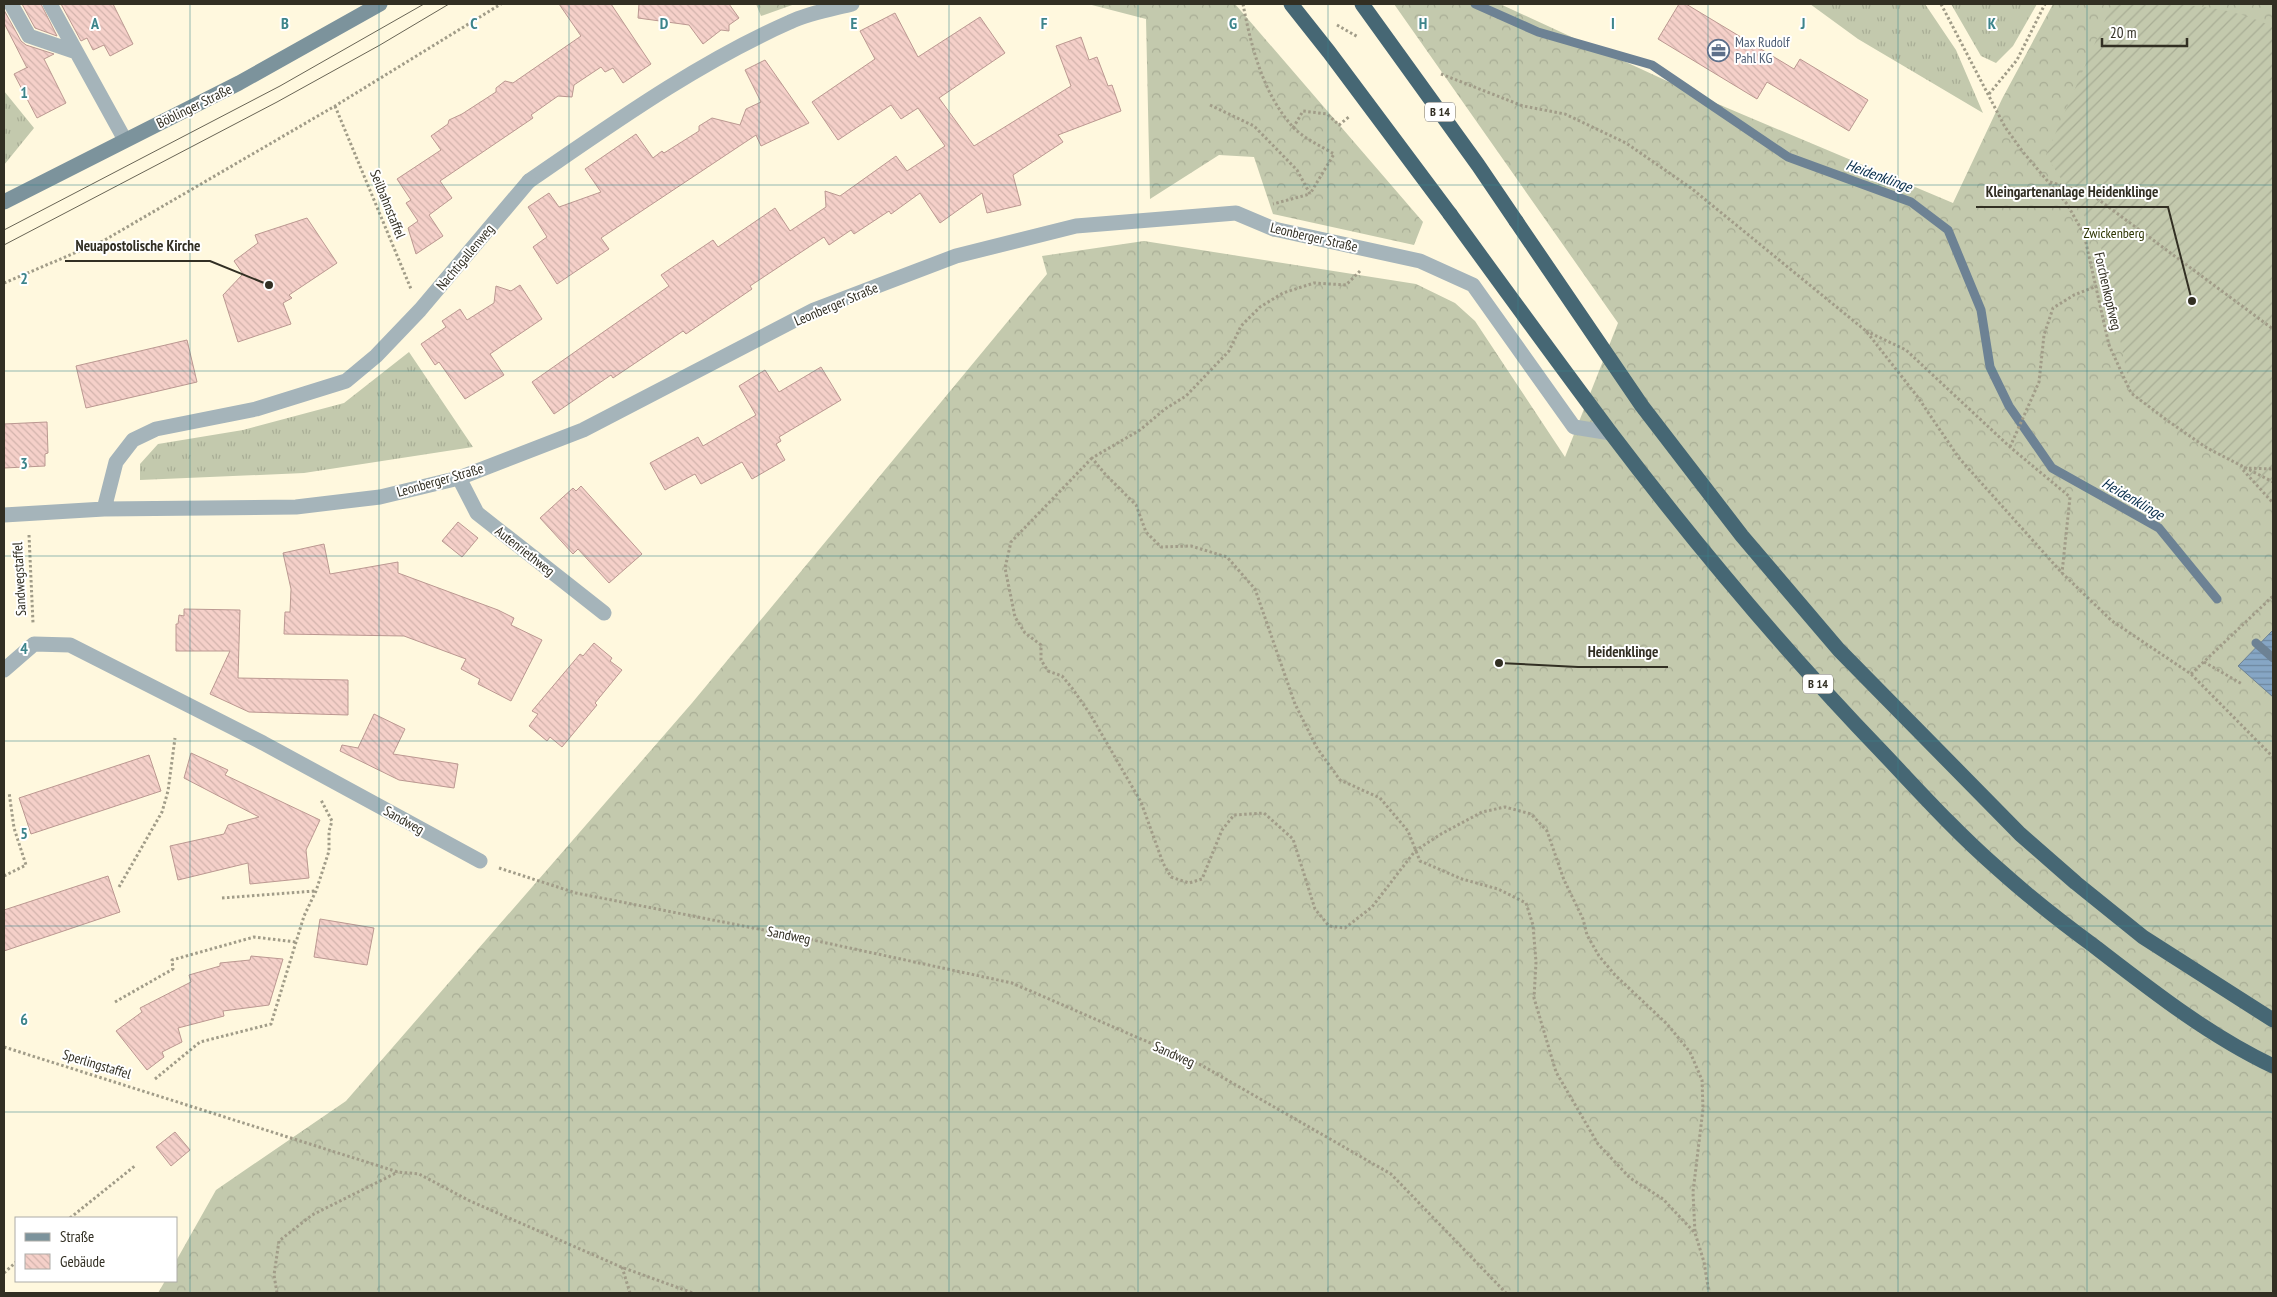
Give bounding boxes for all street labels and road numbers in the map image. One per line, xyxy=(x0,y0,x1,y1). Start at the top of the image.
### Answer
street label: Böblinger Straße xyxy=(153,80,235,132)
road number: B 14 xyxy=(1425,102,1455,121)
street label: Seilbahnstaffel xyxy=(366,167,410,242)
street label: Leonberger Straße xyxy=(1268,218,1360,256)
street label: Nachtigallenweg xyxy=(432,220,498,294)
street label: Forchenkopfweg xyxy=(2090,250,2126,332)
street label: Leonberger Straße xyxy=(791,278,881,330)
street label: Leonberger Straße xyxy=(395,459,486,501)
street label: Autenriethweg xyxy=(492,522,558,580)
street label: Sandwegstaffel xyxy=(8,541,30,616)
road number: B 14 xyxy=(1803,674,1833,694)
street label: Sandweg xyxy=(381,802,427,838)
street label: Sandweg xyxy=(766,922,812,948)
street label: Sandweg xyxy=(1150,1037,1198,1071)
street label: Sperlingstaffel xyxy=(61,1045,134,1083)

